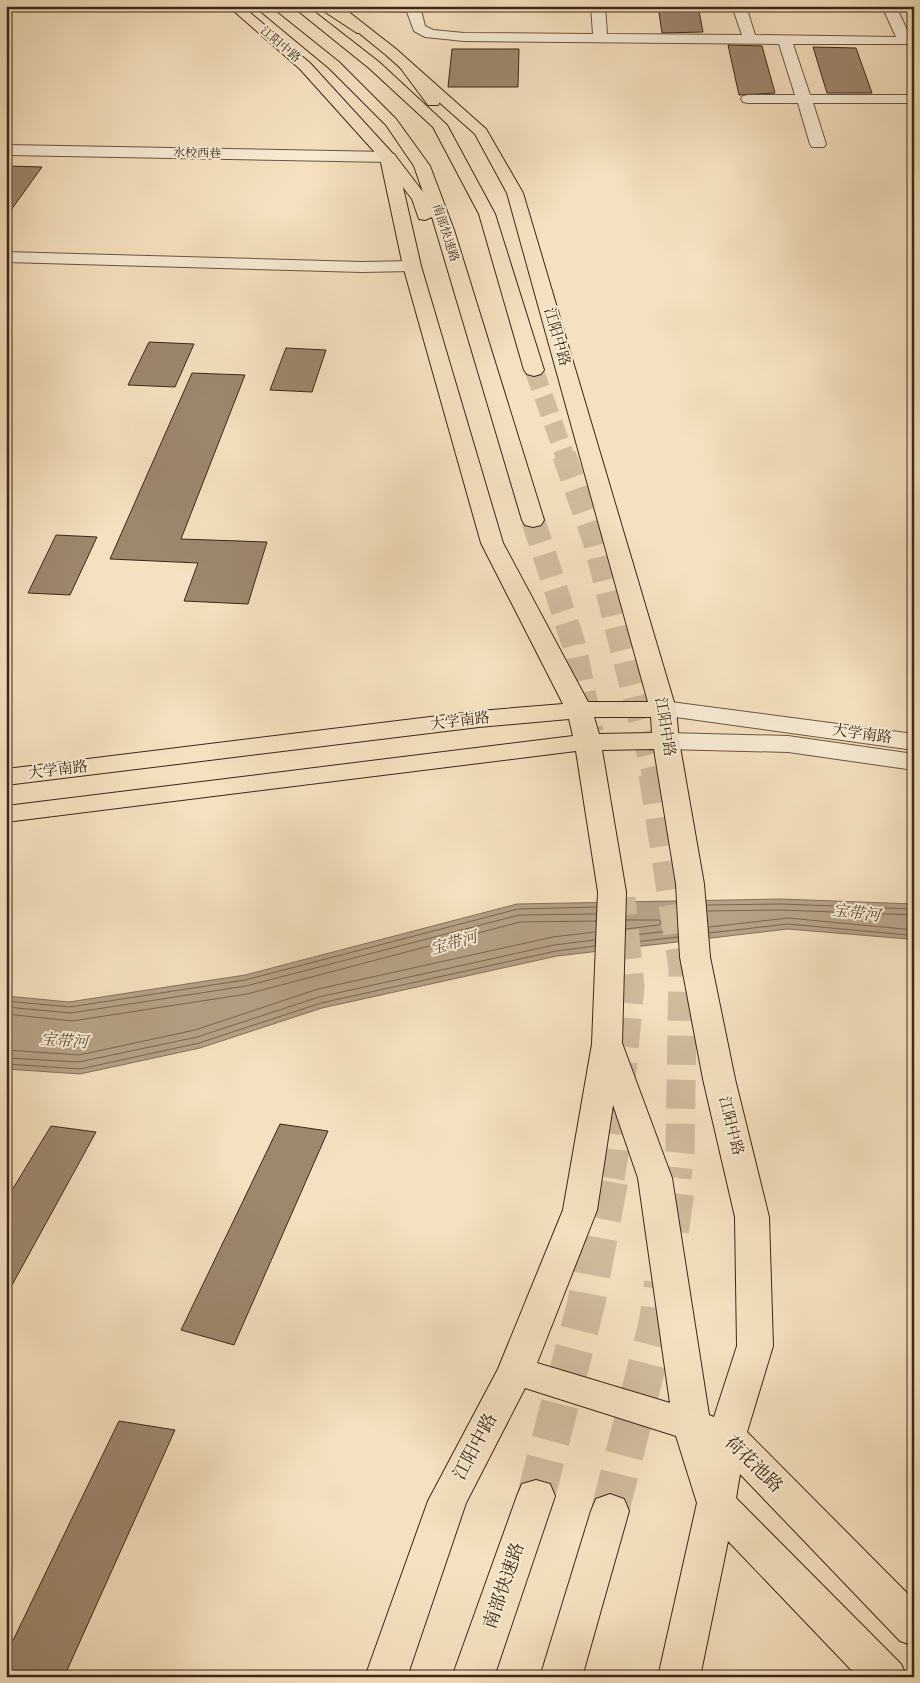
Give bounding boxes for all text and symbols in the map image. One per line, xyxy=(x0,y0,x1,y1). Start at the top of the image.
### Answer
street label: 江阳中路 xyxy=(256,23,304,67)
street label: 水校西巷 xyxy=(173,146,221,162)
street label: 南部快速路 xyxy=(428,202,462,264)
street label: 江阳中路 xyxy=(538,305,574,369)
street label: 江阳中路 xyxy=(649,696,679,758)
street label: 大学南路 xyxy=(429,708,491,736)
street label: 大学南路 xyxy=(831,720,893,750)
street label: 大学南路 xyxy=(27,757,89,785)
water label: 宝带河 xyxy=(831,900,884,928)
water label: 宝带河 xyxy=(428,926,483,961)
water label: 宝带河 xyxy=(39,1029,92,1055)
street label: 江阳中路 xyxy=(713,1094,747,1158)
street label: 江阳中路 xyxy=(448,1409,504,1485)
street label: 荷花池路 xyxy=(718,1431,788,1499)
street label: 南部快速路 xyxy=(479,1539,531,1633)

